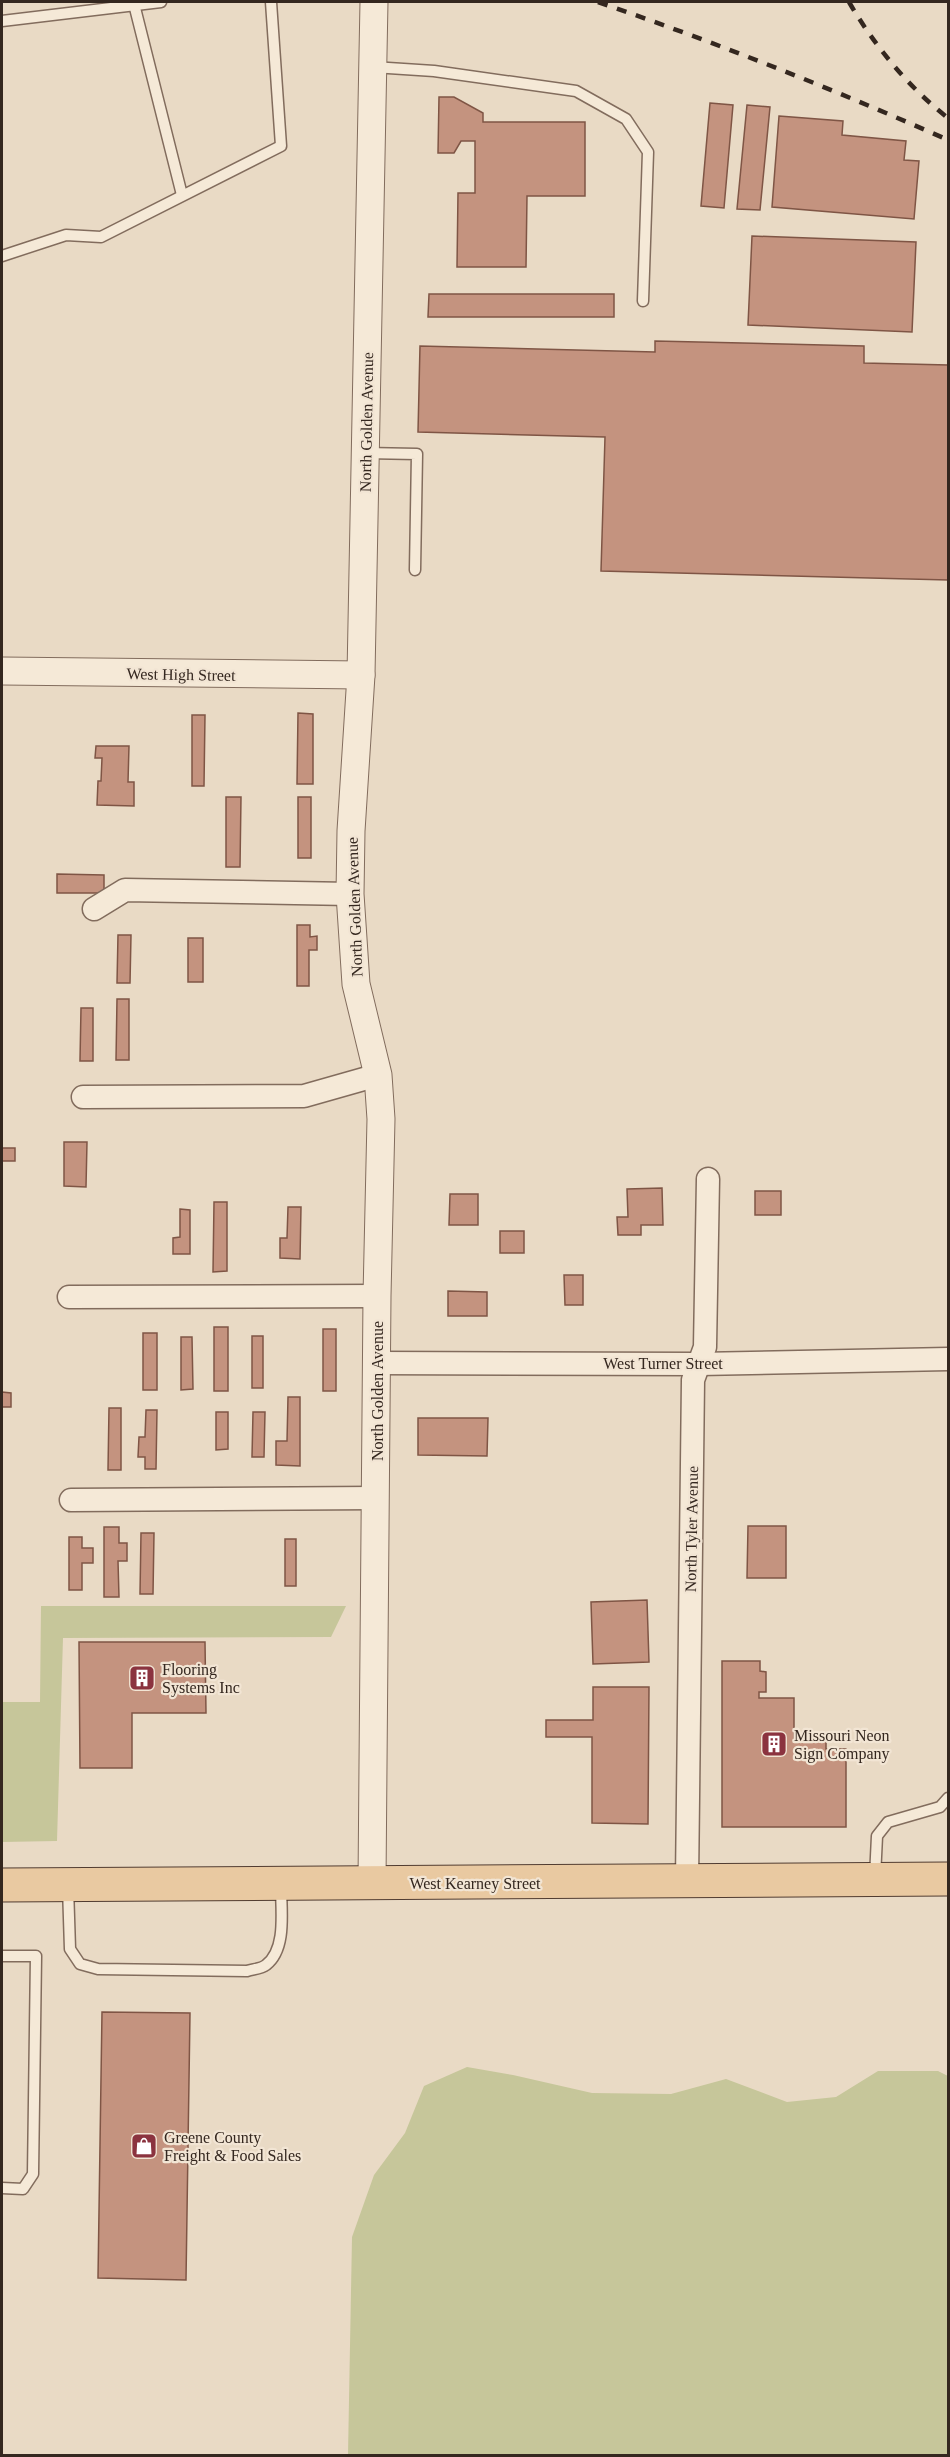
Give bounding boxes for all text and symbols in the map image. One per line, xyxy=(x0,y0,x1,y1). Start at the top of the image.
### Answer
street label: North Golden Avenue xyxy=(357,352,376,492)
street label: West High Street xyxy=(126,665,236,685)
street label: North Golden Avenue xyxy=(344,837,365,977)
street label: North Golden Avenue xyxy=(369,1321,386,1461)
street label: West Turner Street xyxy=(603,1355,723,1372)
street label: North Tyler Avenue xyxy=(682,1466,702,1592)
place label: Flooring Systems Inc xyxy=(162,1661,240,1697)
building icon: Flooring Systems Inc xyxy=(127,1663,157,1693)
place label: Missouri Neon Sign Company xyxy=(794,1727,890,1763)
building icon: Missouri Neon Sign Company xyxy=(759,1729,789,1759)
street label: West Kearney Street xyxy=(409,1875,541,1893)
place label: Greene County Freight & Food Sales xyxy=(164,2129,301,2165)
shop icon: Greene County Freight & Food Sales xyxy=(129,2131,159,2161)

